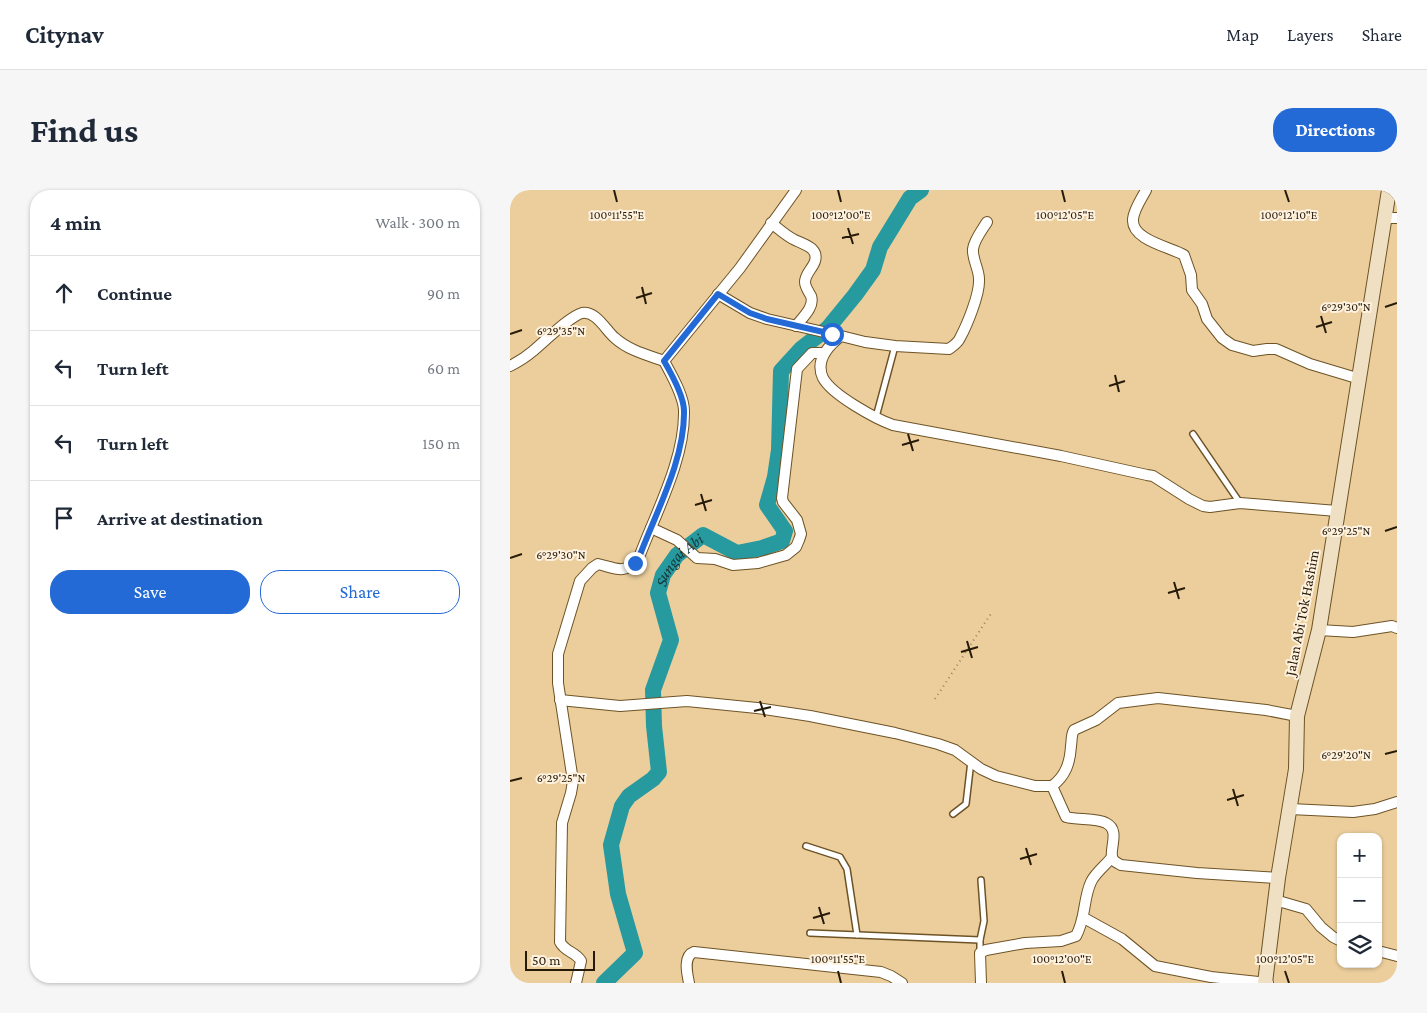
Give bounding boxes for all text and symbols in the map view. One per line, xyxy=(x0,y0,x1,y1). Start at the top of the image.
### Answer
text: Citynav xyxy=(25,21,104,48)
text: Map xyxy=(1226,25,1259,45)
text: Layers xyxy=(1287,25,1334,45)
text: Share xyxy=(1362,25,1402,45)
button: Directions xyxy=(1273,108,1397,152)
text: Find us xyxy=(30,111,138,150)
text: 100°11'55"E xyxy=(590,208,645,222)
text: 100°12'00"E xyxy=(812,208,871,222)
text: 100°12'05"E xyxy=(1036,208,1094,222)
text: 100°12'10"E xyxy=(1261,208,1318,222)
text: 4 min xyxy=(50,211,101,235)
text: Walk · 300 m xyxy=(375,214,460,231)
icon: ahead xyxy=(50,279,78,307)
text: Continue xyxy=(97,283,172,304)
text: 90 m xyxy=(427,285,460,302)
text: 6°29'30"N xyxy=(1321,300,1371,314)
route start xyxy=(821,323,844,346)
text: 6°29'35"N xyxy=(537,324,585,338)
icon: left xyxy=(50,354,78,382)
text: Turn left xyxy=(97,358,169,379)
text: 60 m xyxy=(427,360,460,377)
icon: left xyxy=(50,429,78,457)
text: Turn left xyxy=(97,433,169,454)
text: 150 m xyxy=(422,435,460,452)
icon: arrive xyxy=(50,504,78,532)
text: Arrive at destination xyxy=(97,508,263,529)
text: 6°29'25"N xyxy=(1322,524,1370,538)
water label: Sungai Abi xyxy=(652,529,707,588)
text: 6°29'30"N xyxy=(536,548,586,562)
street label: Jalan Abi Tok Hashim xyxy=(1282,549,1323,679)
route end xyxy=(624,552,647,575)
button: Save xyxy=(50,570,250,614)
button: Share xyxy=(260,570,460,614)
text: 6°29'20"N xyxy=(1321,748,1371,762)
text: 6°29'25"N xyxy=(537,771,585,785)
map controls xyxy=(1337,833,1382,968)
button: + xyxy=(1337,833,1382,878)
button: − xyxy=(1337,878,1382,923)
button: layers xyxy=(1337,923,1382,968)
scale bar xyxy=(525,948,595,971)
text: 50 m xyxy=(532,952,560,968)
text: 100°11'55"E xyxy=(811,952,866,966)
text: 100°12'00"E xyxy=(1033,952,1092,966)
text: 100°12'05"E xyxy=(1256,952,1314,966)

